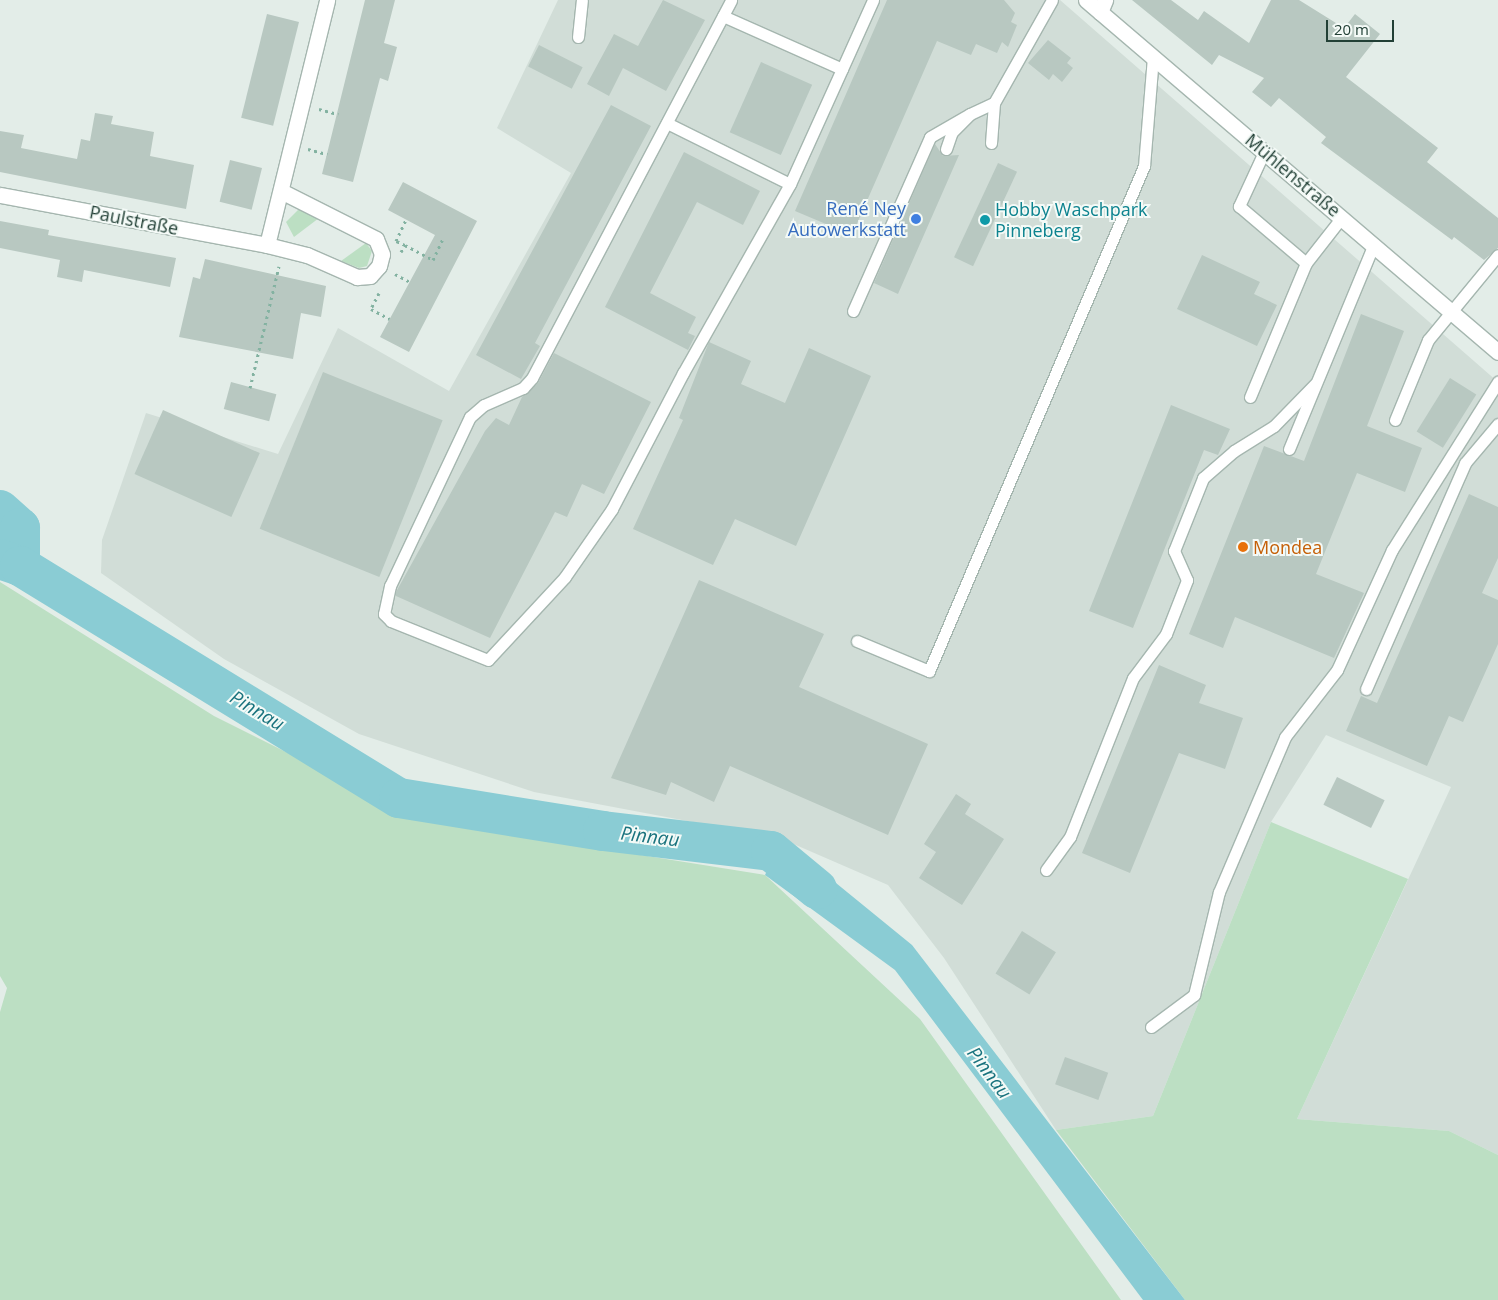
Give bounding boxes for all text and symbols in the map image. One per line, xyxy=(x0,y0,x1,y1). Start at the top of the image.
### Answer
scale bar xyxy=(1328,10,1396,42)
text: 20 m xyxy=(1334,19,1369,39)
street label: Mühlenstraße xyxy=(1241,129,1345,221)
place label: René Ney Autowerkstatt xyxy=(788,198,906,240)
place label: Hobby Waschpark Pinneberg xyxy=(995,199,1148,242)
street label: Paulstraße xyxy=(88,201,180,239)
marker: René Ney Autowerkstatt xyxy=(910,213,922,225)
marker: Hobby Waschpark Pinneberg xyxy=(979,214,991,226)
place label: Mondea xyxy=(1253,536,1322,558)
marker: Mondea xyxy=(1237,541,1249,553)
water label: Pinnau xyxy=(226,686,288,736)
water label: Pinnau xyxy=(619,822,681,852)
water label: Pinnau xyxy=(962,1043,1016,1103)

